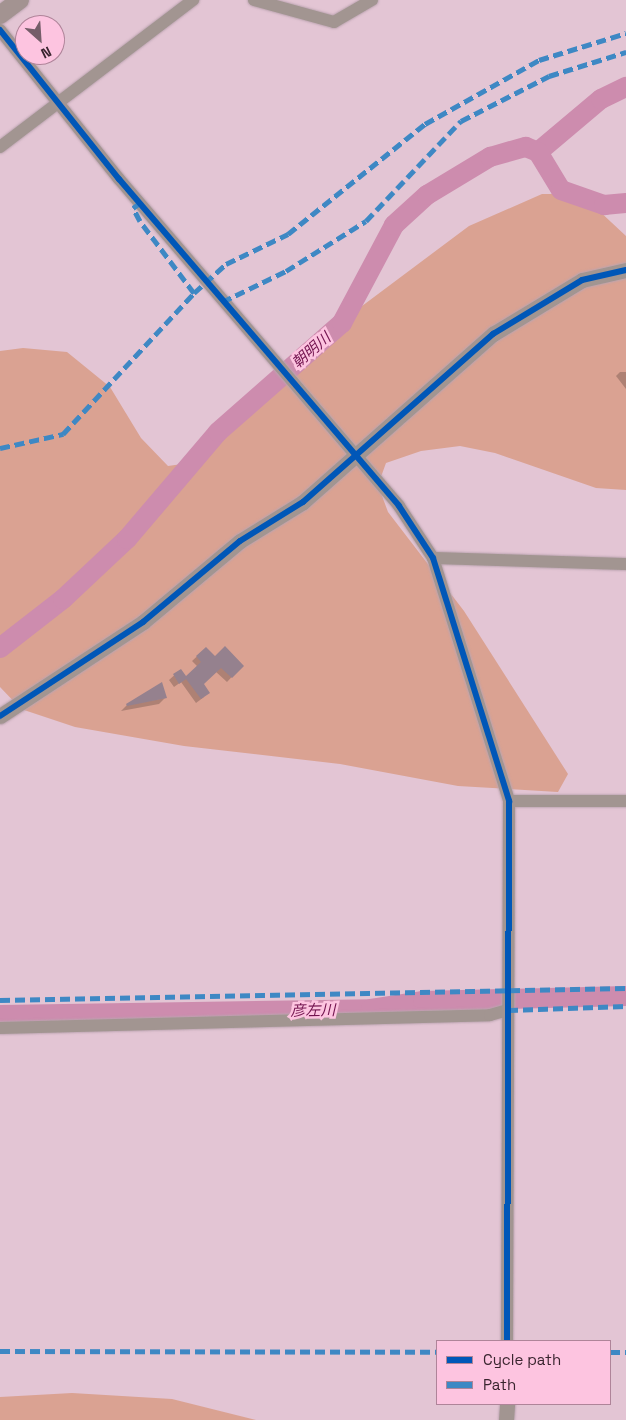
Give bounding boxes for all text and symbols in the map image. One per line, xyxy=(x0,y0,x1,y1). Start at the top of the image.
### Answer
north arrow xyxy=(15,15,65,65)
text: N xyxy=(38,42,54,63)
water label: 朝明川 xyxy=(288,328,334,372)
water label: 彦左川 xyxy=(290,1001,336,1019)
legend xyxy=(436,1340,611,1405)
text: Cycle path xyxy=(483,1350,561,1369)
text: Path xyxy=(483,1375,516,1394)

